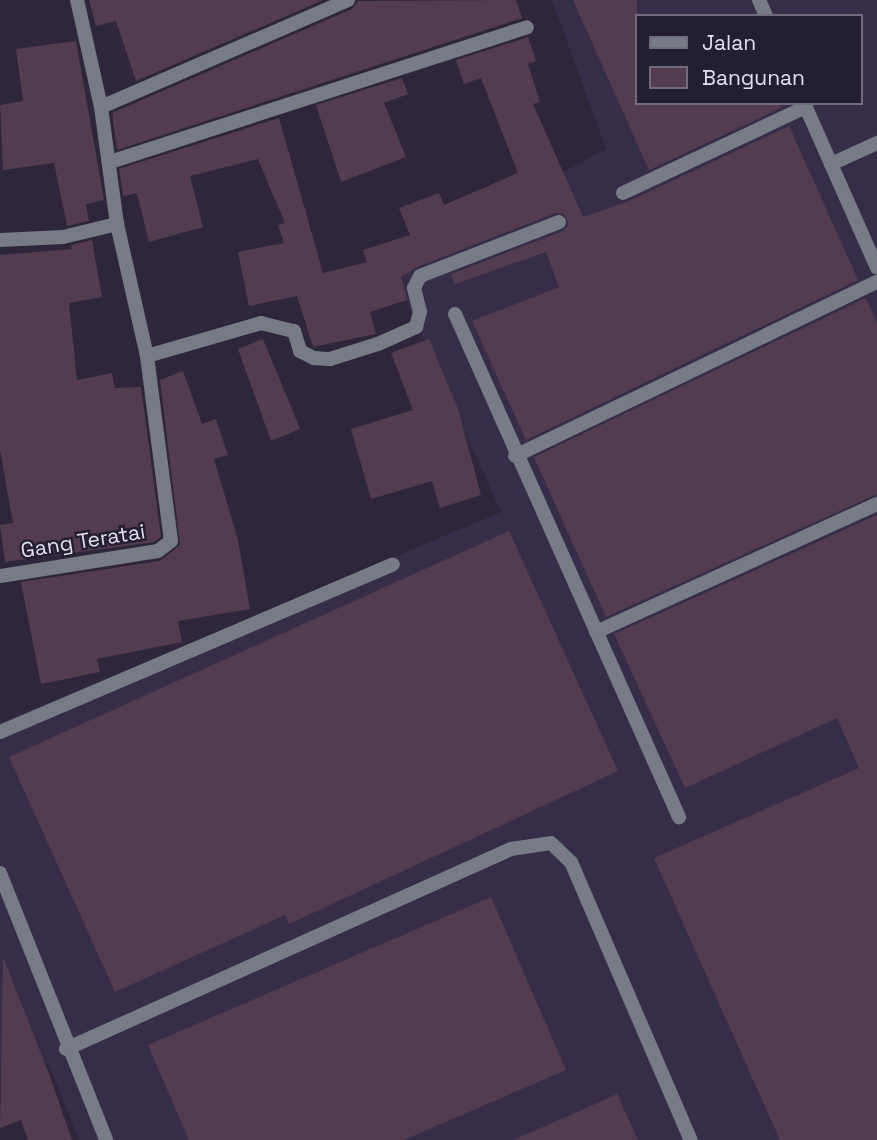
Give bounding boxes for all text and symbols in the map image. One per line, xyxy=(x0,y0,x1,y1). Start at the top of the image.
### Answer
legend xyxy=(636,14,863,105)
text: Jalan xyxy=(702,29,756,56)
text: Bangunan xyxy=(702,64,805,91)
street label: Gang Teratai xyxy=(19,519,147,563)

